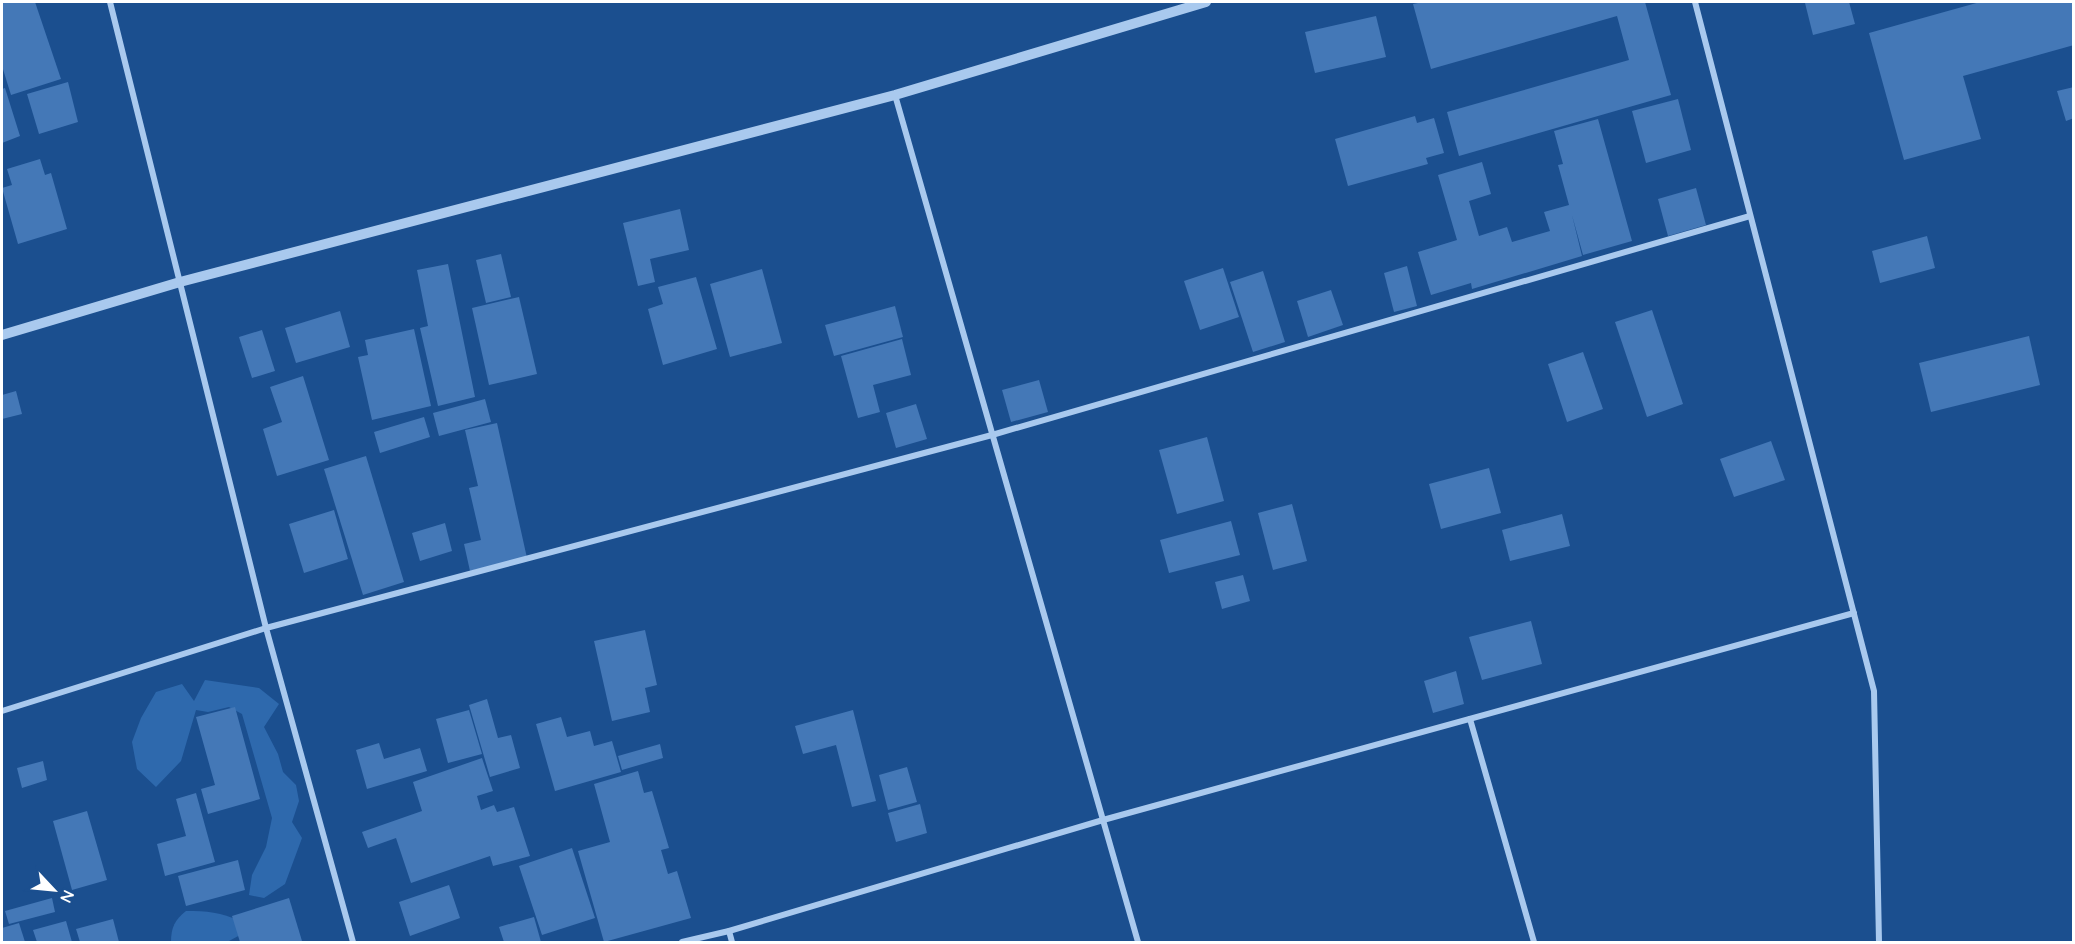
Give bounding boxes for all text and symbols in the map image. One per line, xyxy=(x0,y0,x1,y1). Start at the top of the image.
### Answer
north arrow xyxy=(24,860,84,920)
text: N xyxy=(56,887,79,906)

